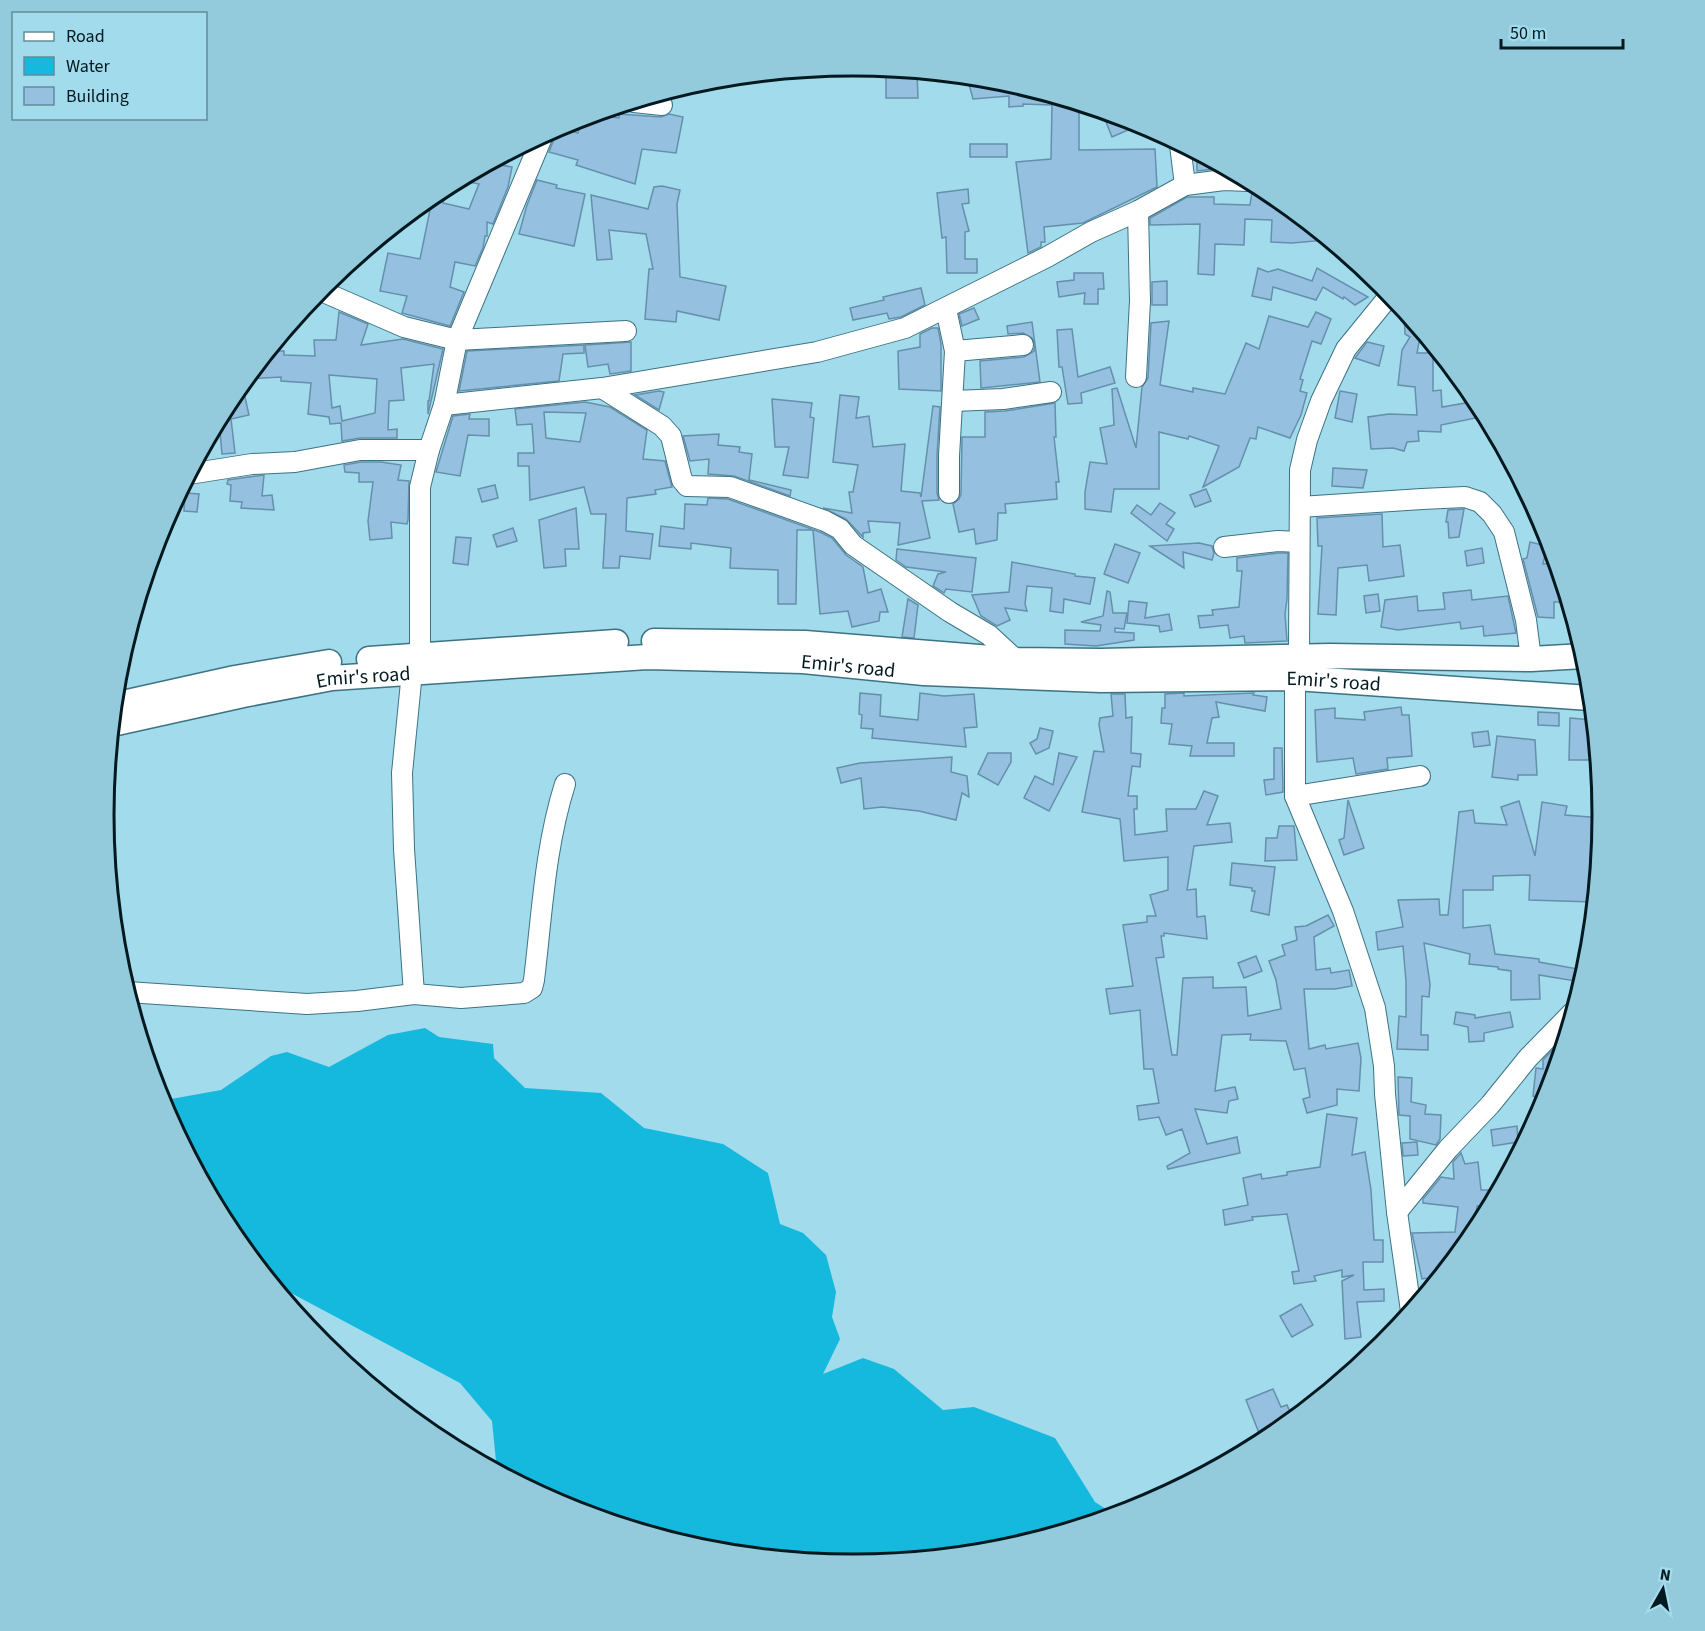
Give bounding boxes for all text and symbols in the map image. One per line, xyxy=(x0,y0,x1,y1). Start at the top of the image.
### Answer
legend xyxy=(12,12,207,120)
scale bar xyxy=(1501,12,1622,50)
text: 50 m xyxy=(1510,21,1546,46)
text: Road xyxy=(66,24,105,49)
text: Water xyxy=(66,54,110,79)
text: Building xyxy=(66,84,129,109)
street label: Emir's road xyxy=(800,648,897,685)
street label: Emir's road xyxy=(314,660,411,696)
street label: Emir's road xyxy=(1286,665,1382,699)
north arrow xyxy=(1633,1559,1693,1619)
text: N xyxy=(1658,1563,1672,1587)

